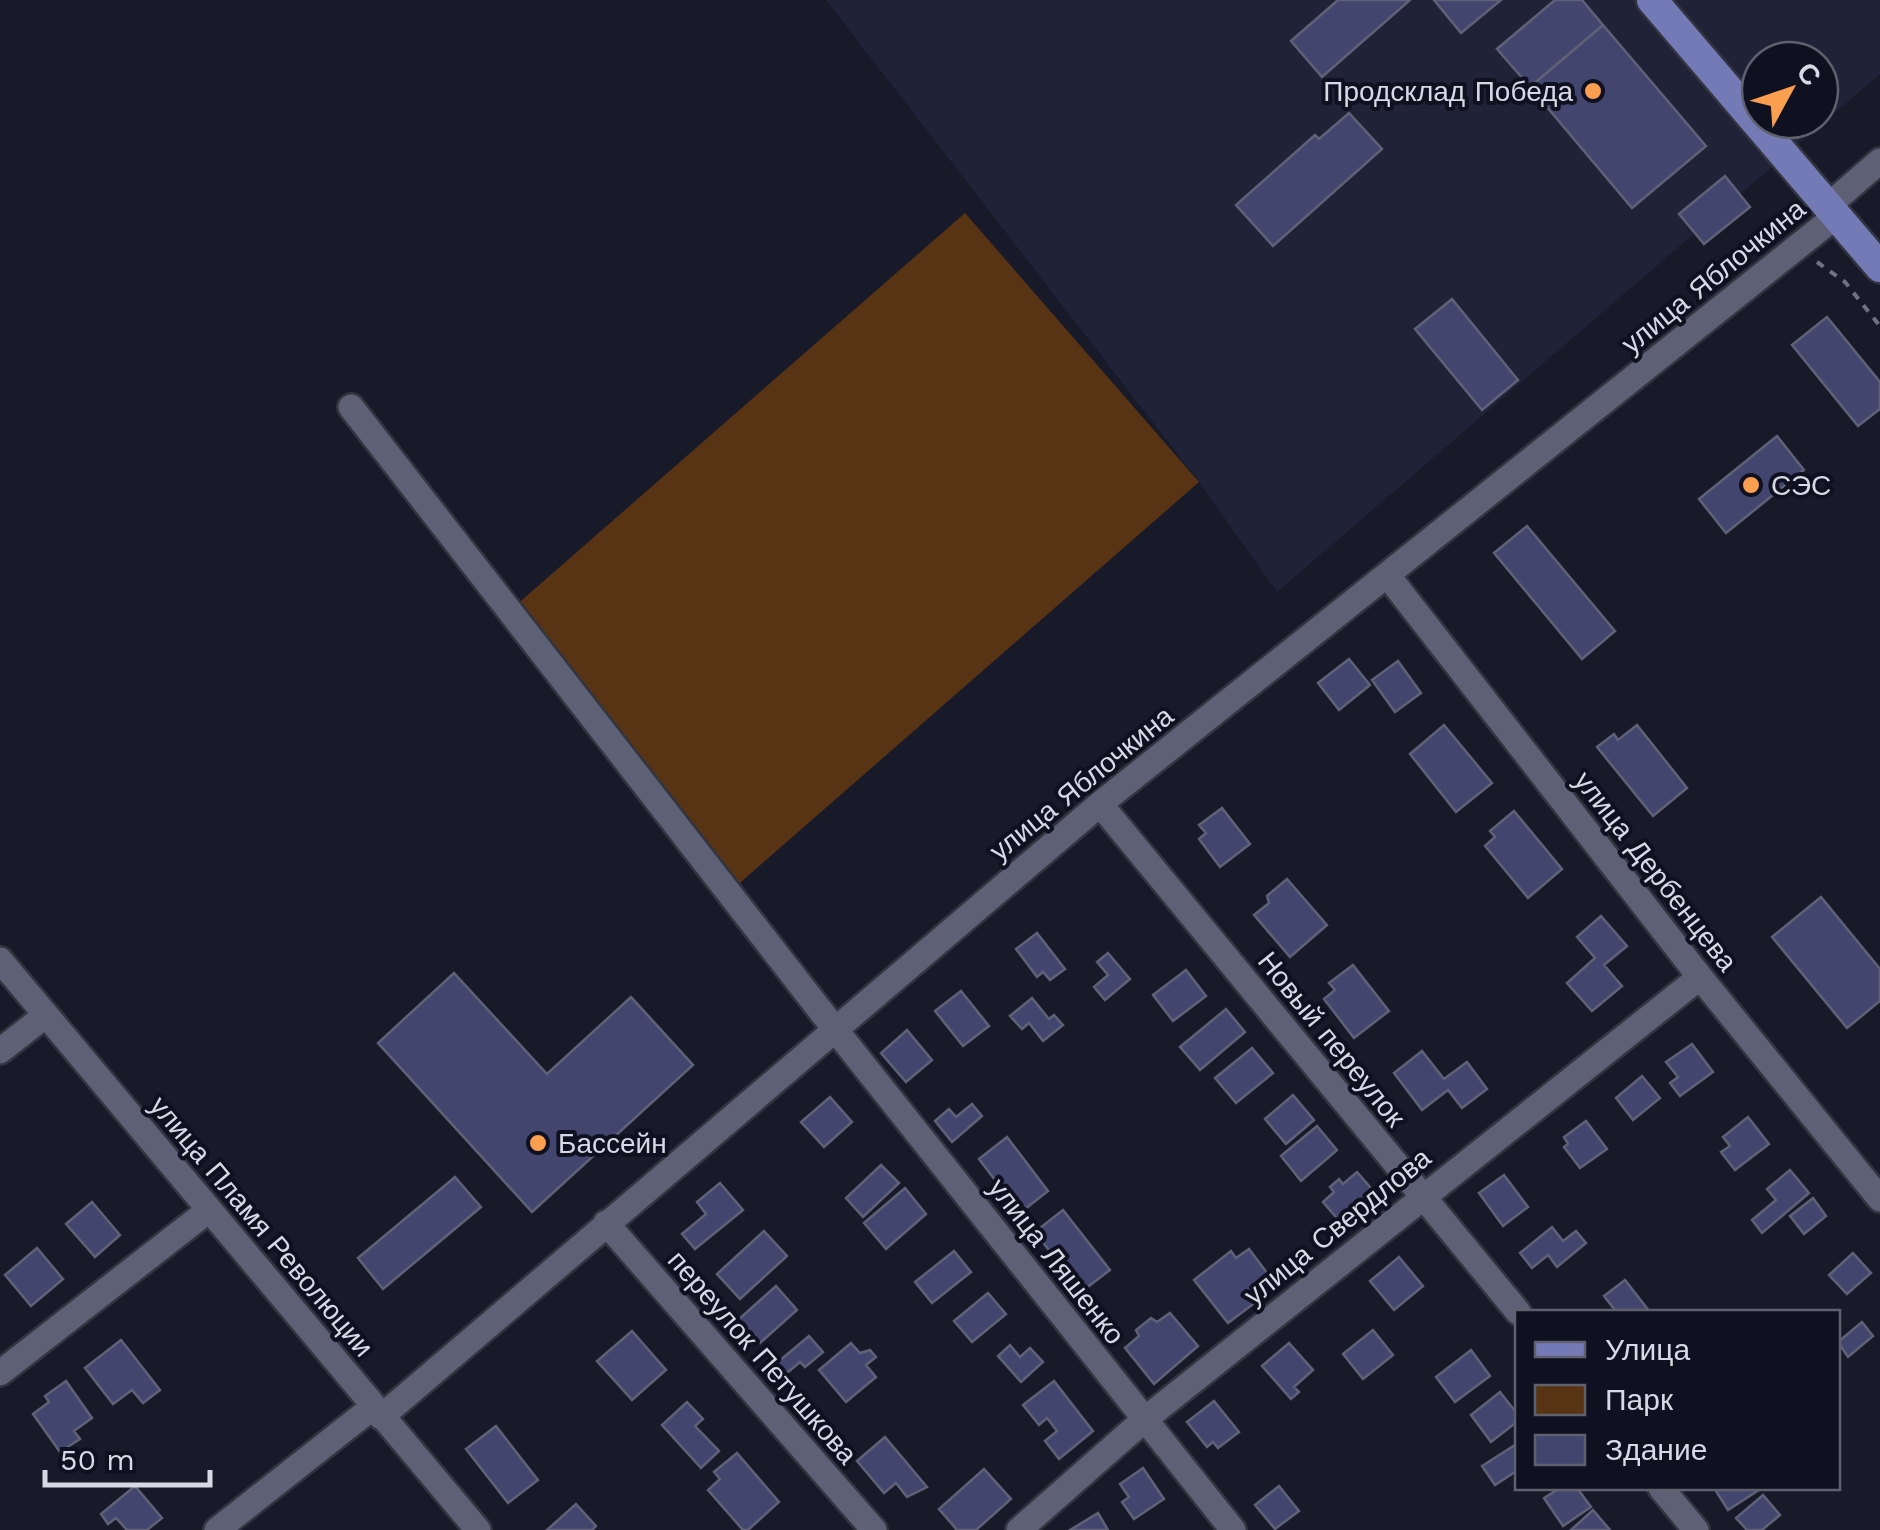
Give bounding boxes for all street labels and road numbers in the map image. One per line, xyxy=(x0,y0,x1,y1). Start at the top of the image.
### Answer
street label: улица Яблочкина xyxy=(1615,192,1812,361)
street label: улица Яблочкина xyxy=(983,699,1180,868)
street label: улица Дербенцева xyxy=(1567,765,1744,978)
street label: Новый переулок xyxy=(1251,945,1413,1134)
street label: улица Пламя Революции xyxy=(143,1089,380,1363)
street label: улица Свердлова xyxy=(1237,1141,1438,1312)
street label: улица Ляшенко xyxy=(982,1172,1132,1351)
street label: переулок Петушкова xyxy=(661,1244,864,1471)

